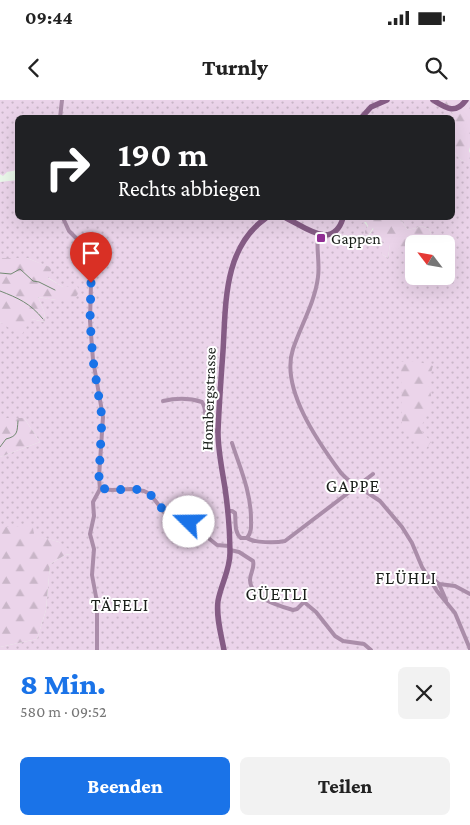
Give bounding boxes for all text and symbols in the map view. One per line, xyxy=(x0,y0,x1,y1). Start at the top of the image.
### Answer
text: 09:44 xyxy=(25,7,73,28)
icon: back xyxy=(20,54,48,82)
icon: search xyxy=(422,54,450,82)
text: Turnly xyxy=(202,55,268,80)
icon: right xyxy=(35,135,100,200)
text: 190 m xyxy=(118,135,208,174)
text: Rechts abbiegen xyxy=(118,176,260,201)
place label: Gappen xyxy=(331,230,381,248)
pin xyxy=(70,232,112,283)
marker: Gappen xyxy=(315,232,327,244)
north arrow xyxy=(405,235,455,285)
map controls xyxy=(405,235,455,285)
icon: arrive xyxy=(77,239,105,267)
street label: Hombergstrasse xyxy=(198,347,220,451)
district label: GAPPE xyxy=(326,476,380,496)
position arrow xyxy=(162,495,214,547)
district label: FLÜHLI xyxy=(375,568,437,588)
district label: GÜETLI xyxy=(245,584,309,604)
district label: TÄFELI xyxy=(91,595,149,615)
text: 8 Min. xyxy=(20,667,106,700)
button: close xyxy=(398,667,450,719)
text: 580 m · 09:52 xyxy=(20,703,107,720)
button: Beenden xyxy=(20,757,230,815)
button: Teilen xyxy=(240,757,450,815)

